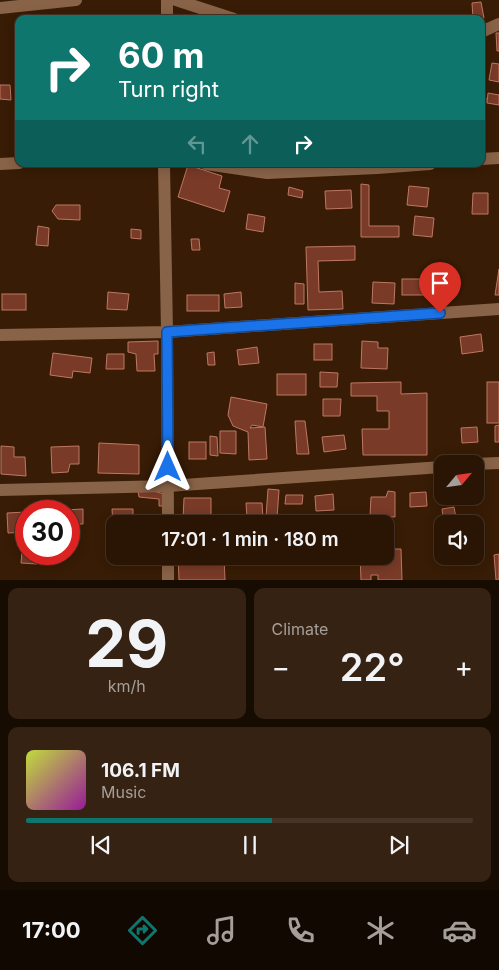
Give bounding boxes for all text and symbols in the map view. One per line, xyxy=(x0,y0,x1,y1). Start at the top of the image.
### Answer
text: 60 m xyxy=(118,34,205,76)
icon: right xyxy=(35,35,100,100)
text: Turn right xyxy=(118,76,219,102)
icon: left xyxy=(183,130,211,158)
icon: ahead xyxy=(236,130,264,158)
icon: right xyxy=(289,130,317,158)
pin xyxy=(419,262,461,313)
icon: arrive xyxy=(426,269,454,297)
position arrow xyxy=(141,440,193,492)
north arrow xyxy=(434,455,484,505)
map controls xyxy=(434,455,484,565)
speed limit sign: 30 xyxy=(15,500,80,565)
button: sound xyxy=(434,515,484,565)
text: 17:01 · 1 min · 180 m xyxy=(161,528,339,551)
text: 29 xyxy=(85,604,168,683)
text: Climate xyxy=(272,619,328,639)
text: 22° xyxy=(340,644,405,690)
text: − xyxy=(272,650,290,684)
text: + xyxy=(454,650,473,684)
text: km/h xyxy=(108,676,146,696)
text: 106.1 FM xyxy=(101,759,180,782)
text: Music xyxy=(101,782,146,802)
icon: previous xyxy=(87,831,115,859)
icon: pause xyxy=(236,831,264,859)
icon: next xyxy=(385,831,413,859)
icon: directions xyxy=(125,913,160,948)
icon: music xyxy=(204,913,239,948)
icon: phone xyxy=(283,913,318,948)
icon: climate xyxy=(363,913,398,948)
icon: car xyxy=(442,913,477,948)
text: 17:00 xyxy=(22,917,81,943)

